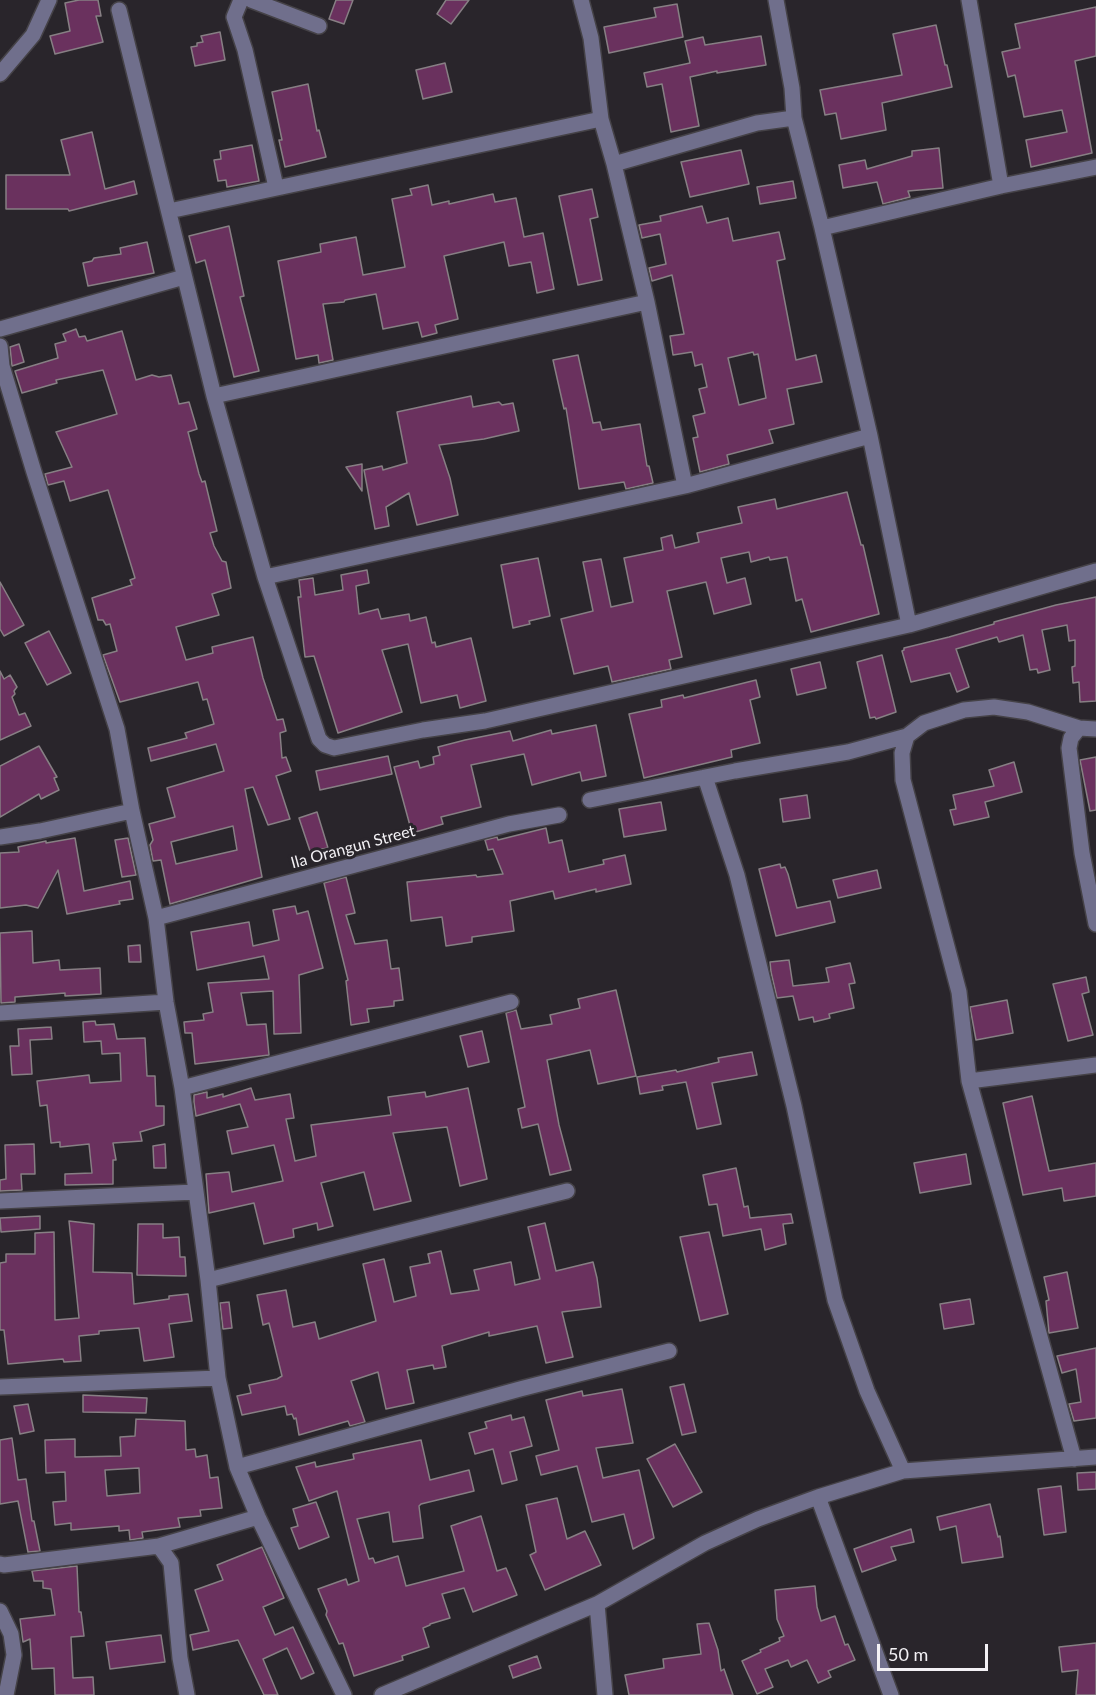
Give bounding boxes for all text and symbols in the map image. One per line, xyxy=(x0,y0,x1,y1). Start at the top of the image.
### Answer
street label: Ila Orangun Street xyxy=(289,821,417,873)
scale bar xyxy=(880,1632,991,1670)
text: 50 m xyxy=(888,1643,928,1665)

